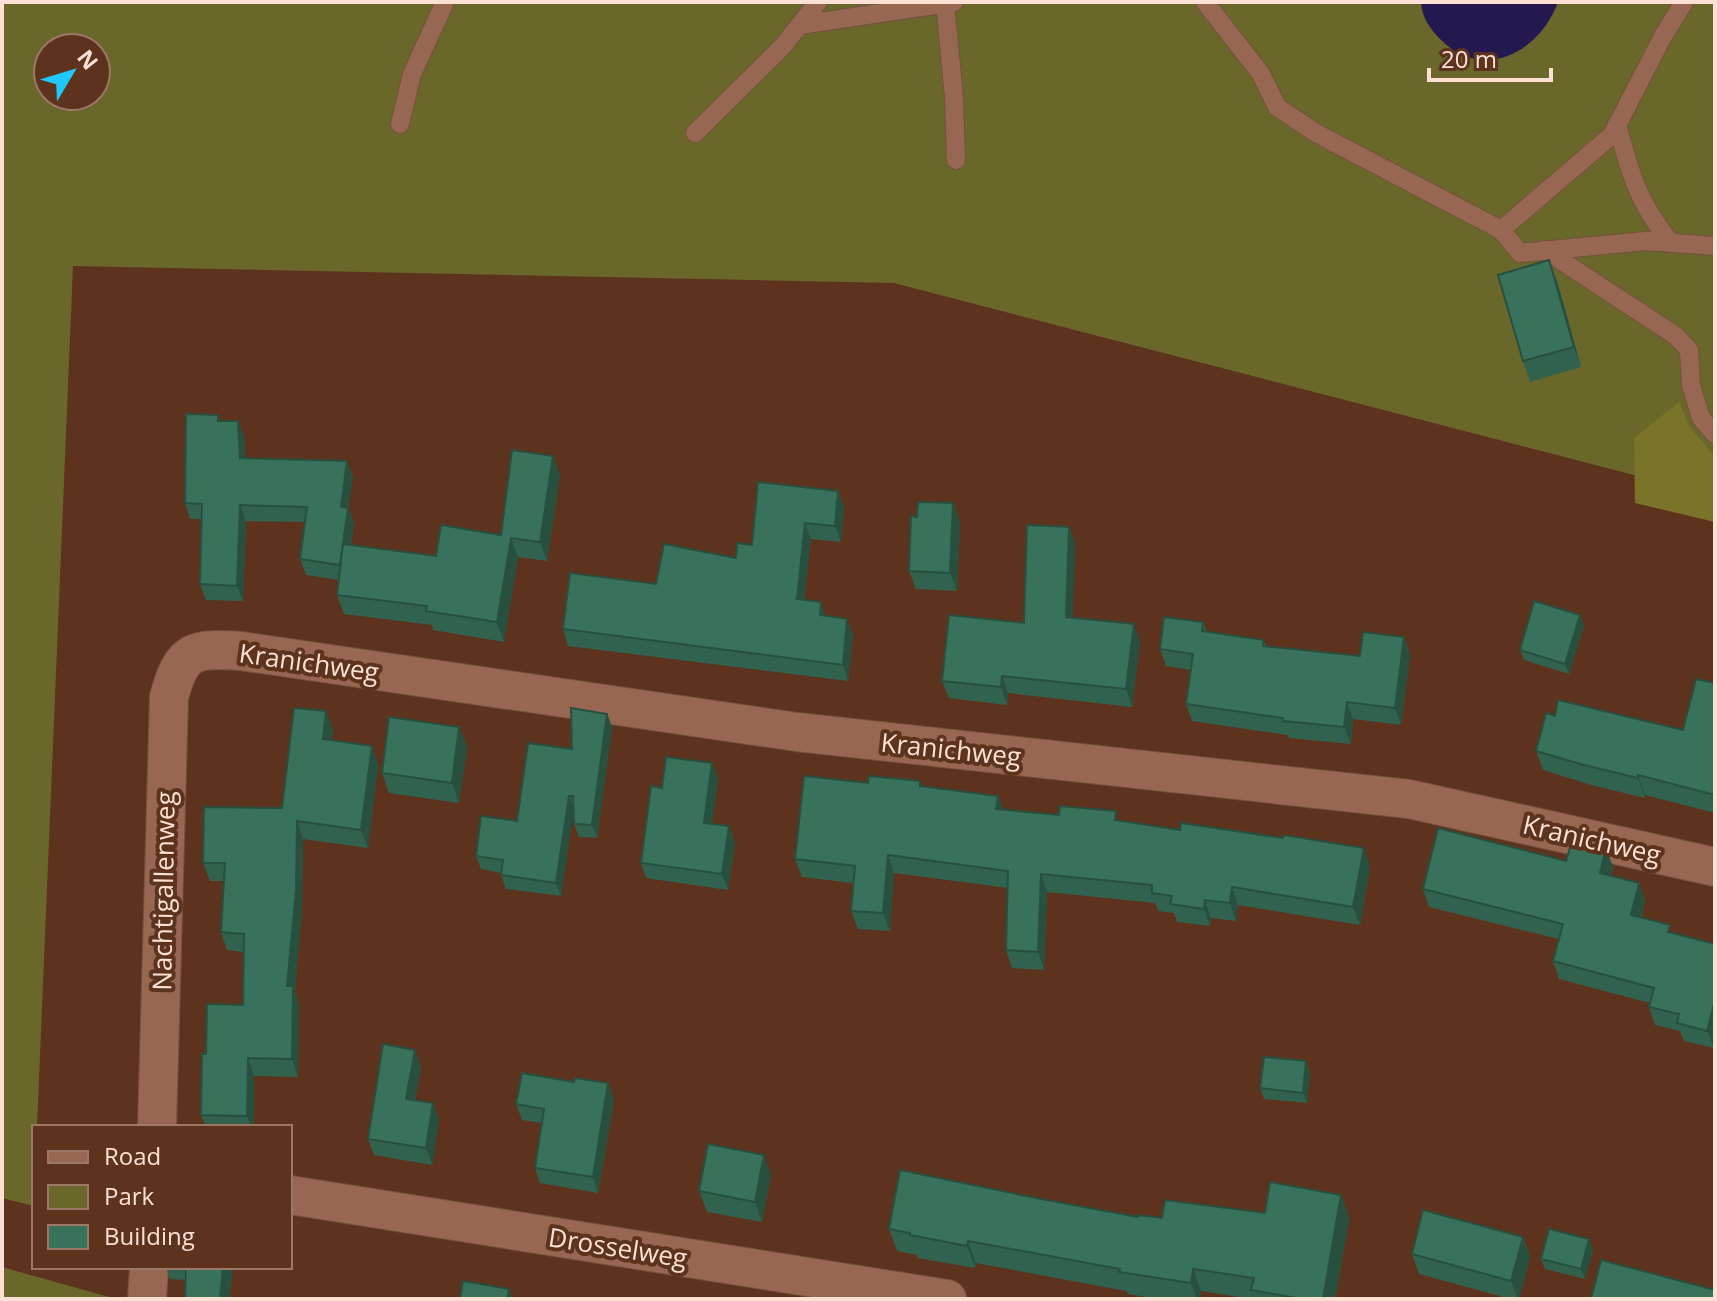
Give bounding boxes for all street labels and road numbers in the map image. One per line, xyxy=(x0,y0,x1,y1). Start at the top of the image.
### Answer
street label: Kranichweg xyxy=(237,634,381,690)
street label: Kranichweg xyxy=(879,724,1023,774)
street label: Nachtigallenweg xyxy=(143,791,183,991)
street label: Kranichweg xyxy=(1519,806,1665,872)
street label: Drosselweg xyxy=(546,1218,690,1276)

